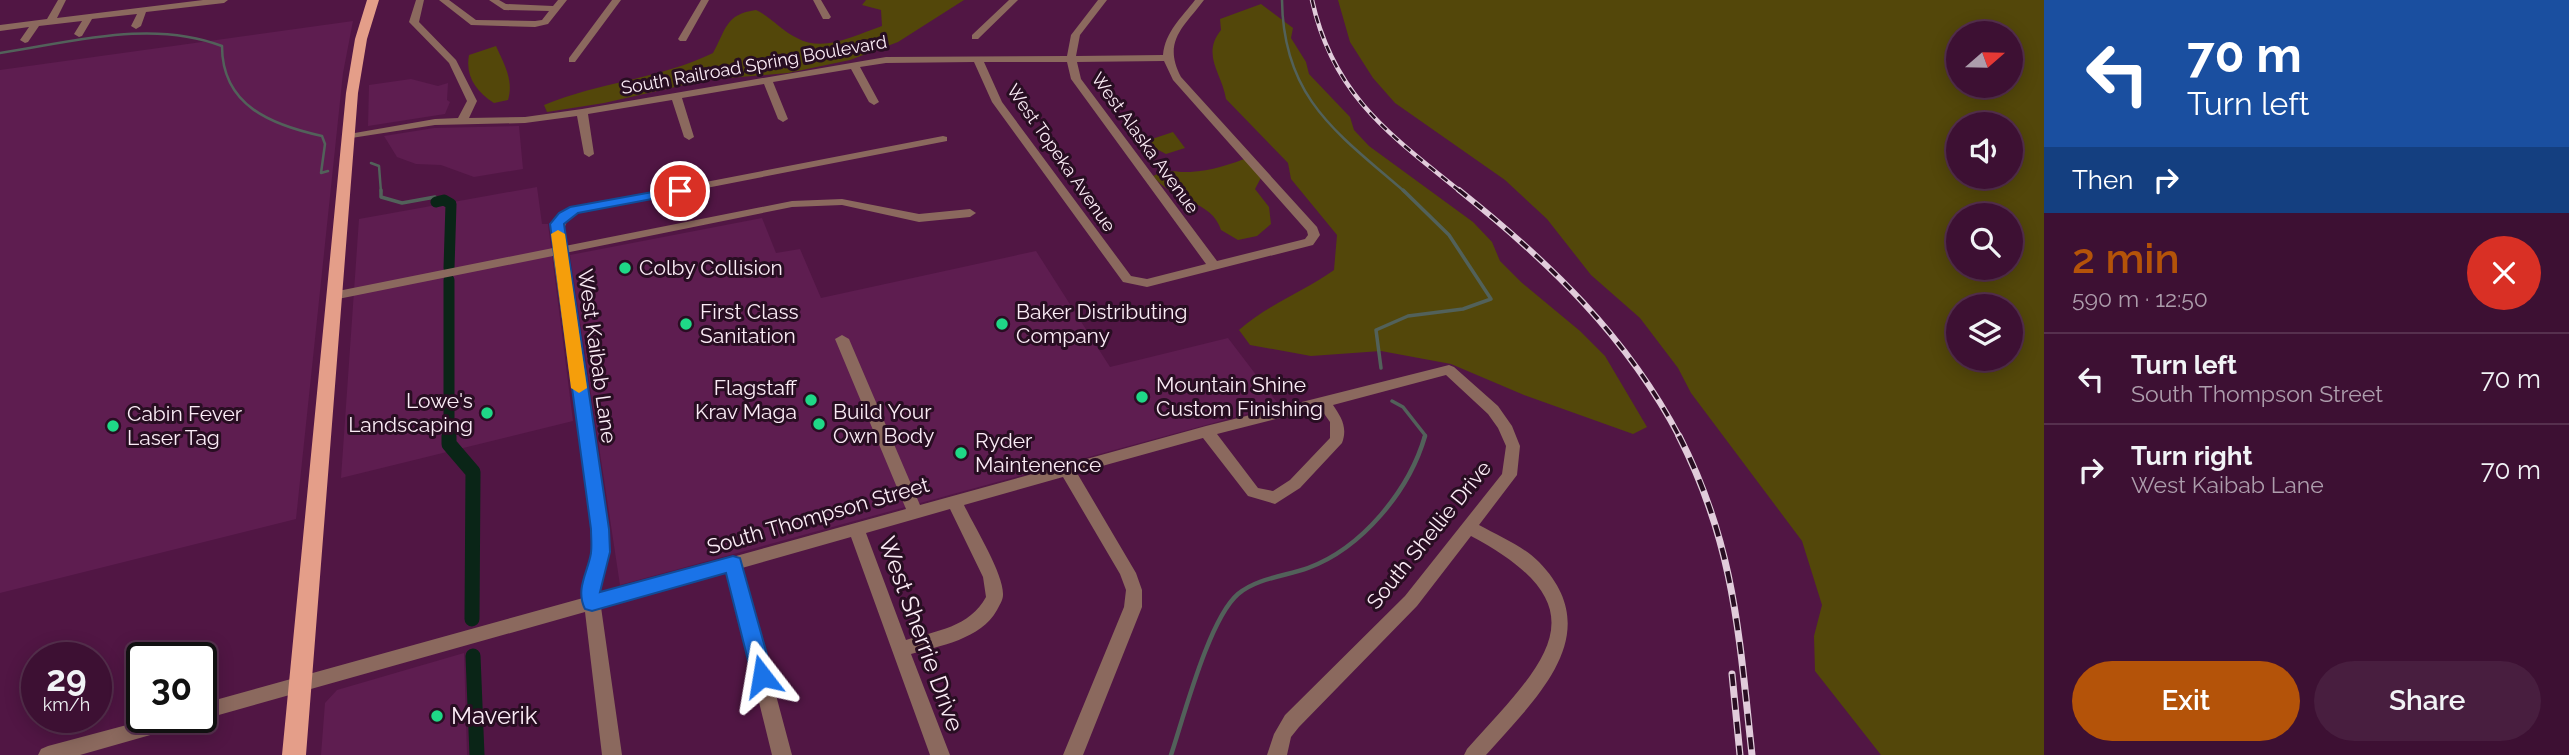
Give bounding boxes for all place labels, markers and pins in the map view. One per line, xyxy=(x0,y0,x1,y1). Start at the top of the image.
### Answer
pin xyxy=(650,161,710,221)
place label: Colby Collision xyxy=(639,255,783,280)
marker: Colby Collision xyxy=(617,260,633,276)
place label: First Class Sanitation xyxy=(700,299,799,348)
place label: Baker Distributing Company xyxy=(1016,299,1188,348)
marker: First Class Sanitation xyxy=(678,316,694,332)
marker: Baker Distributing Company xyxy=(994,316,1010,332)
place label: Mountain Shine Custom Finishing xyxy=(1156,372,1323,421)
place label: Flagstaff Krav Maga xyxy=(695,375,798,424)
place label: Lowe's Landscaping xyxy=(348,388,473,437)
marker: Mountain Shine Custom Finishing xyxy=(1134,389,1150,405)
marker: Flagstaff Krav Maga xyxy=(803,392,819,408)
place label: Build Your Own Body xyxy=(833,399,934,448)
place label: Cabin Fever Laser Tag xyxy=(127,401,243,450)
marker: Lowe's Landscaping xyxy=(479,405,495,421)
marker: Build Your Own Body xyxy=(811,416,827,432)
marker: Cabin Fever Laser Tag xyxy=(105,418,121,434)
place label: Ryder Maintenence xyxy=(975,428,1101,477)
marker: Ryder Maintenence xyxy=(953,445,969,461)
place label: Maverik xyxy=(451,701,538,730)
marker: Maverik xyxy=(429,708,445,724)

